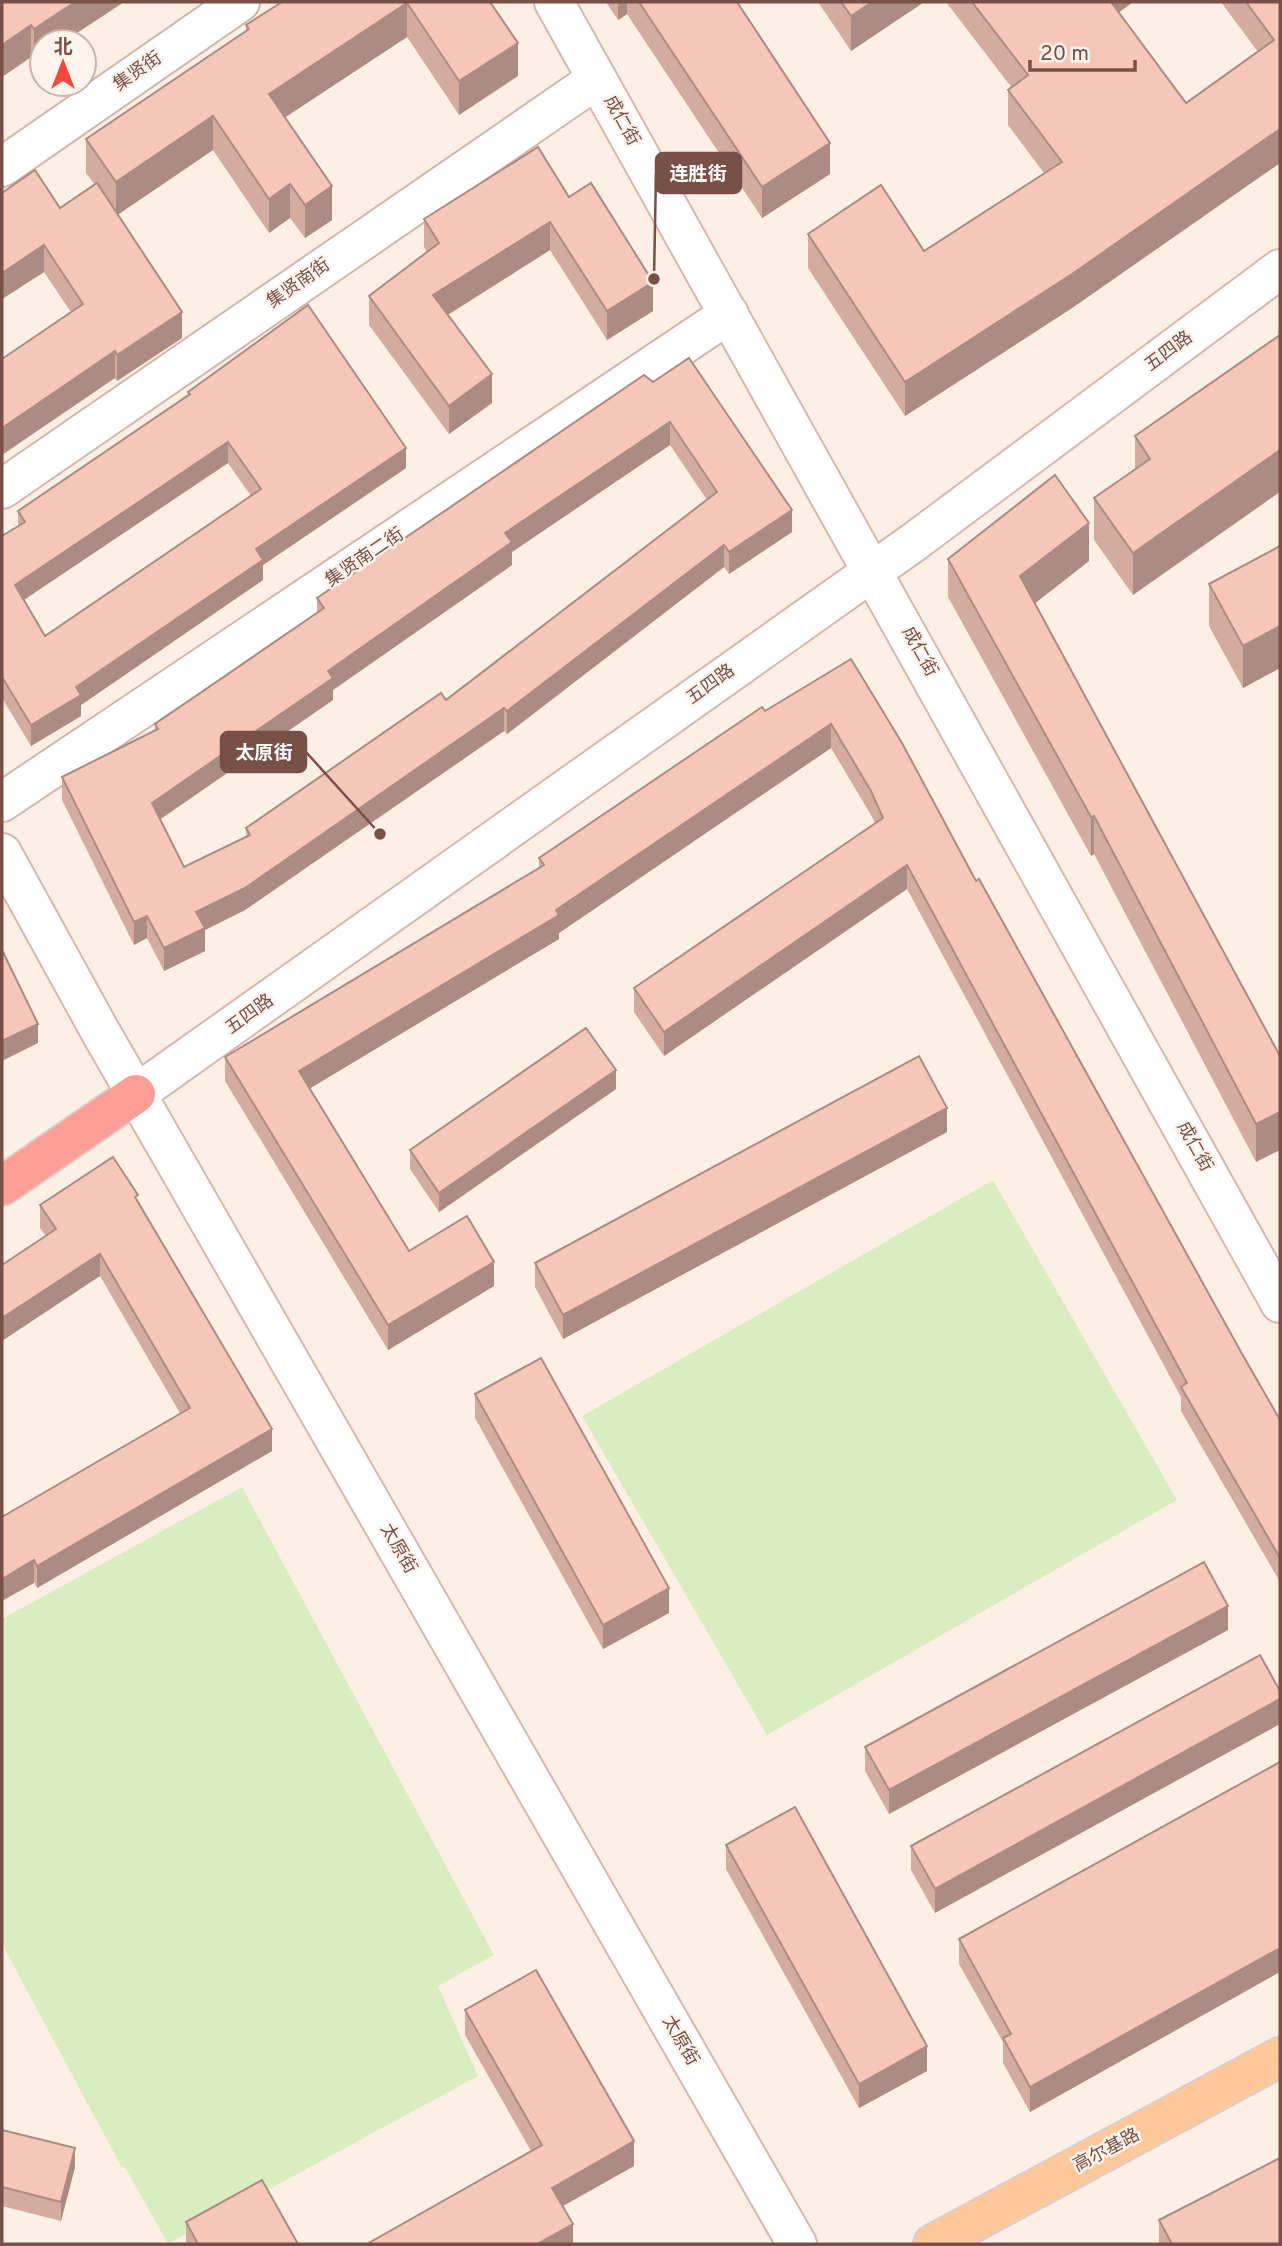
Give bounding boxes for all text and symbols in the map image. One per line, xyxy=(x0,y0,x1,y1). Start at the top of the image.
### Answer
north arrow xyxy=(28,28,98,98)
scale bar xyxy=(1030,28,1135,72)
text: 北 xyxy=(53,36,73,60)
text: 20 m xyxy=(1040,41,1089,68)
street label: 集贤街 xyxy=(109,47,167,97)
street label: 成仁街 xyxy=(598,92,644,150)
callout: 连胜街 xyxy=(656,153,741,193)
text: 连胜街 xyxy=(669,163,727,187)
street label: 集贤南街 xyxy=(263,254,335,314)
street label: 五四路 xyxy=(1141,327,1197,377)
street label: 集贤南二街 xyxy=(321,523,409,593)
street label: 成仁街 xyxy=(896,623,942,681)
street label: 五四路 xyxy=(682,660,740,710)
callout: 太原街 xyxy=(221,732,306,772)
text: 太原街 xyxy=(235,742,293,766)
street label: 五四路 xyxy=(221,990,279,1040)
street label: 成仁街 xyxy=(1171,1118,1217,1176)
street label: 太原街 xyxy=(375,1520,421,1578)
street label: 太原街 xyxy=(657,2012,703,2070)
street label: 高尔基路 xyxy=(1070,2124,1144,2178)

